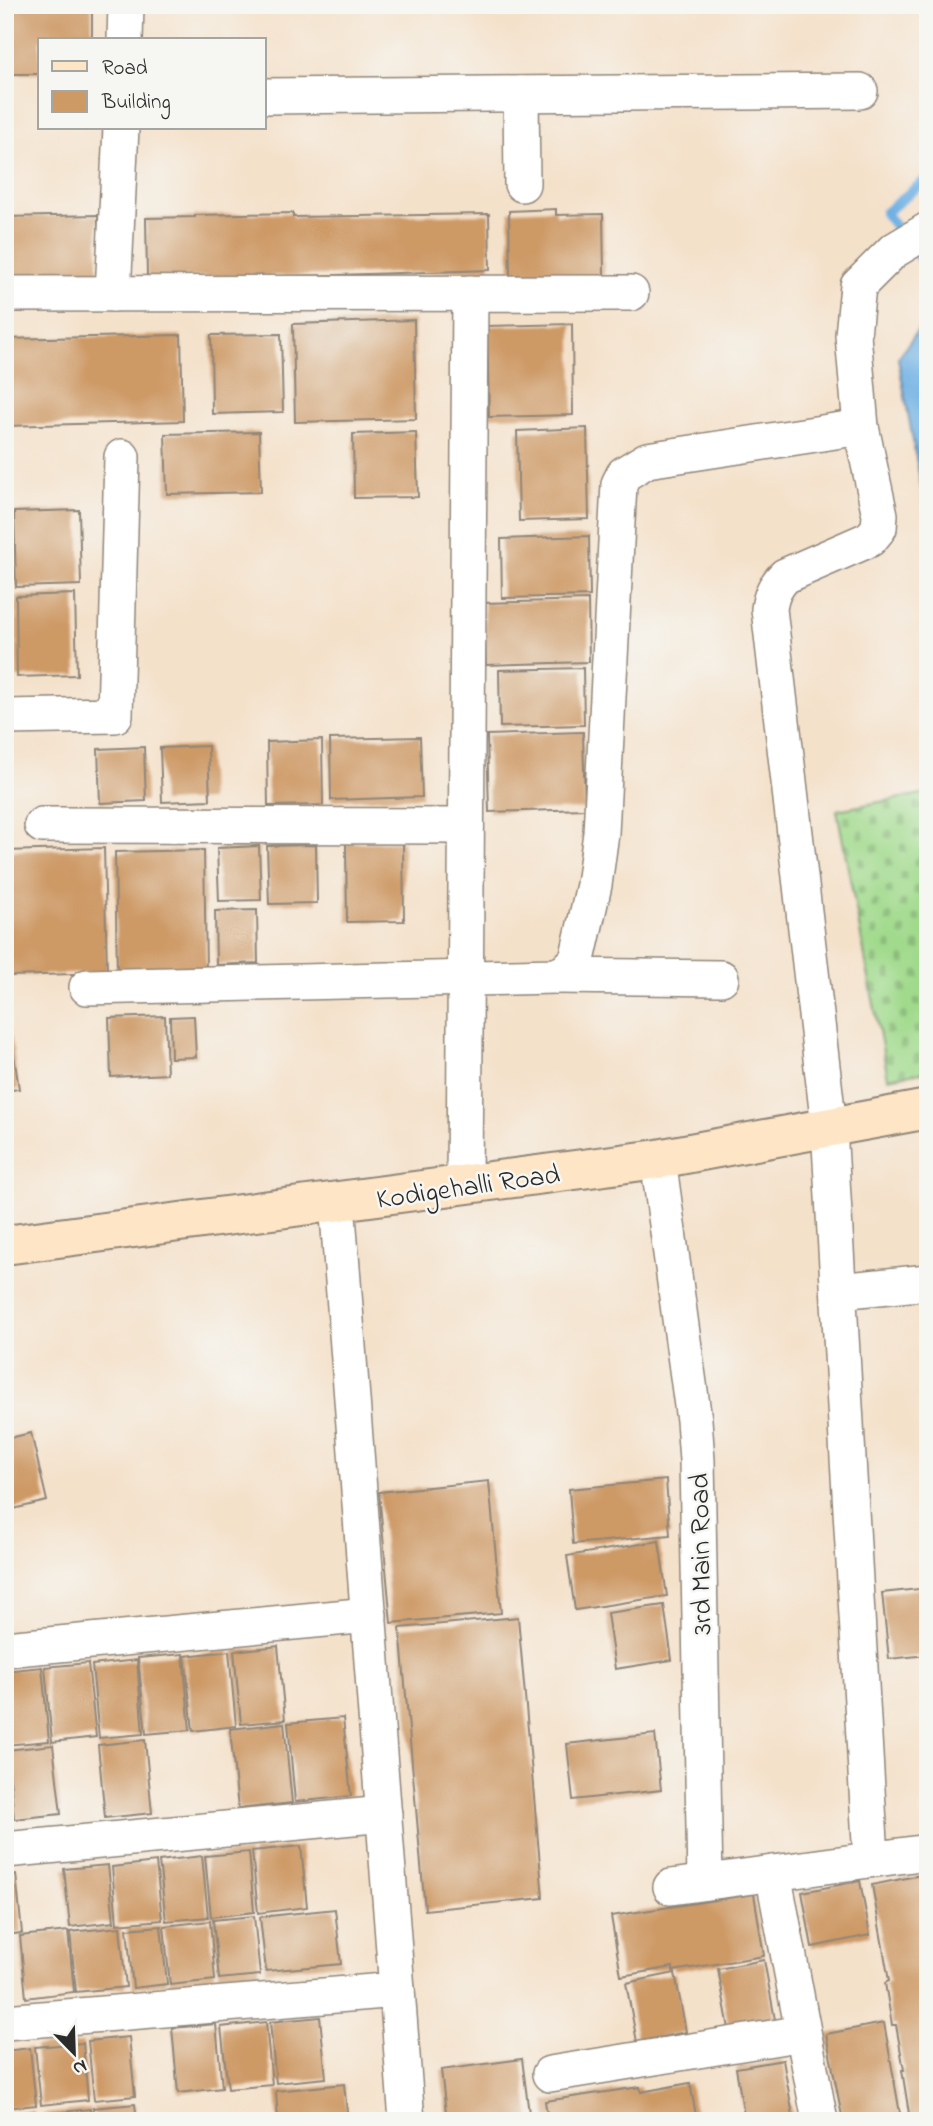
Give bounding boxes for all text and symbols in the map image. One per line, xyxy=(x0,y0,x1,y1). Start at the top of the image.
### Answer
legend xyxy=(38,38,266,130)
text: Road xyxy=(102,54,148,84)
text: Building xyxy=(101,88,171,120)
street label: Kodigehalli Road xyxy=(374,1155,563,1222)
street label: 3rd Main Road xyxy=(681,1472,724,1635)
north arrow xyxy=(38,2018,108,2088)
text: N xyxy=(68,2051,91,2081)

